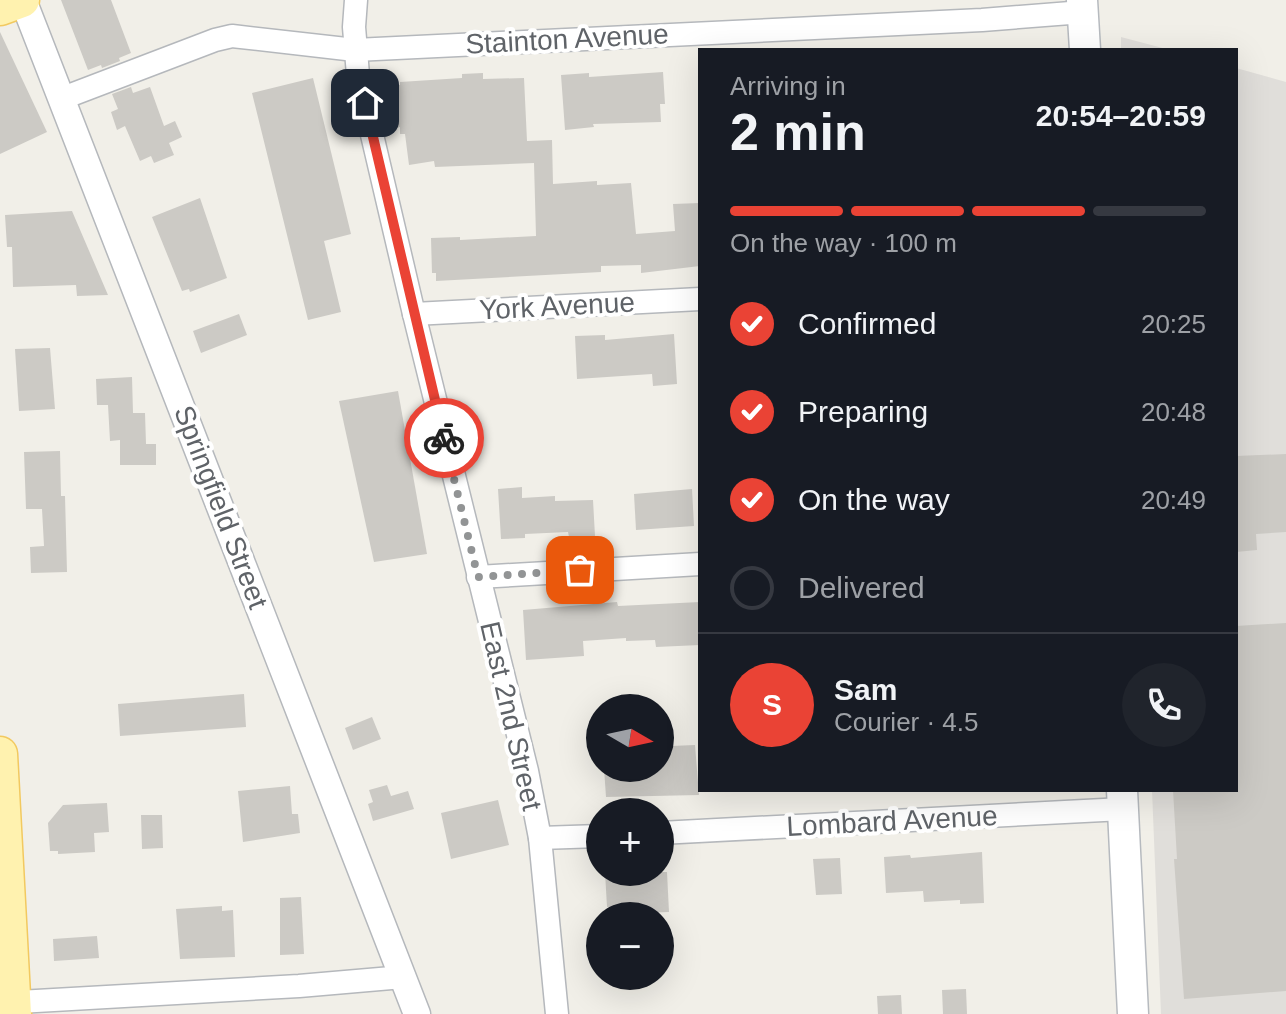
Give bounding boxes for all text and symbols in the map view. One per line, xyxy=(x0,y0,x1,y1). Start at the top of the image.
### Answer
street label: Stainton Avenue xyxy=(465,18,669,60)
pin xyxy=(331,69,399,137)
text: Arriving in xyxy=(730,71,846,101)
icon: home xyxy=(343,81,387,125)
text: 20:54–20:59 xyxy=(1036,99,1206,132)
text: 2 min xyxy=(730,103,866,161)
text: On the way · 100 m xyxy=(730,228,957,258)
street label: York Avenue xyxy=(478,286,636,326)
icon: check xyxy=(730,302,774,346)
text: Confirmed xyxy=(798,307,936,340)
text: 20:25 xyxy=(1141,309,1206,339)
icon: check xyxy=(730,390,774,434)
text: Preparing xyxy=(798,395,928,428)
text: 20:48 xyxy=(1141,397,1206,427)
courier xyxy=(404,398,484,478)
street label: Springfield Street xyxy=(168,401,274,613)
icon: bike xyxy=(422,416,466,460)
icon: check xyxy=(730,478,774,522)
text: On the way xyxy=(798,483,950,516)
text: 20:49 xyxy=(1141,485,1206,515)
pin xyxy=(546,536,614,604)
icon: bag xyxy=(558,548,602,592)
text: Delivered xyxy=(798,571,925,604)
street label: East 2nd Street xyxy=(474,618,548,814)
button: phone xyxy=(1122,663,1206,747)
text: Sam xyxy=(834,673,897,706)
text: S xyxy=(762,688,782,721)
north arrow xyxy=(586,694,674,782)
map controls xyxy=(586,694,674,990)
text: Courier · 4.5 xyxy=(834,707,979,737)
button: + xyxy=(586,798,674,886)
street label: Lombard Avenue xyxy=(786,800,998,842)
button: − xyxy=(586,902,674,990)

